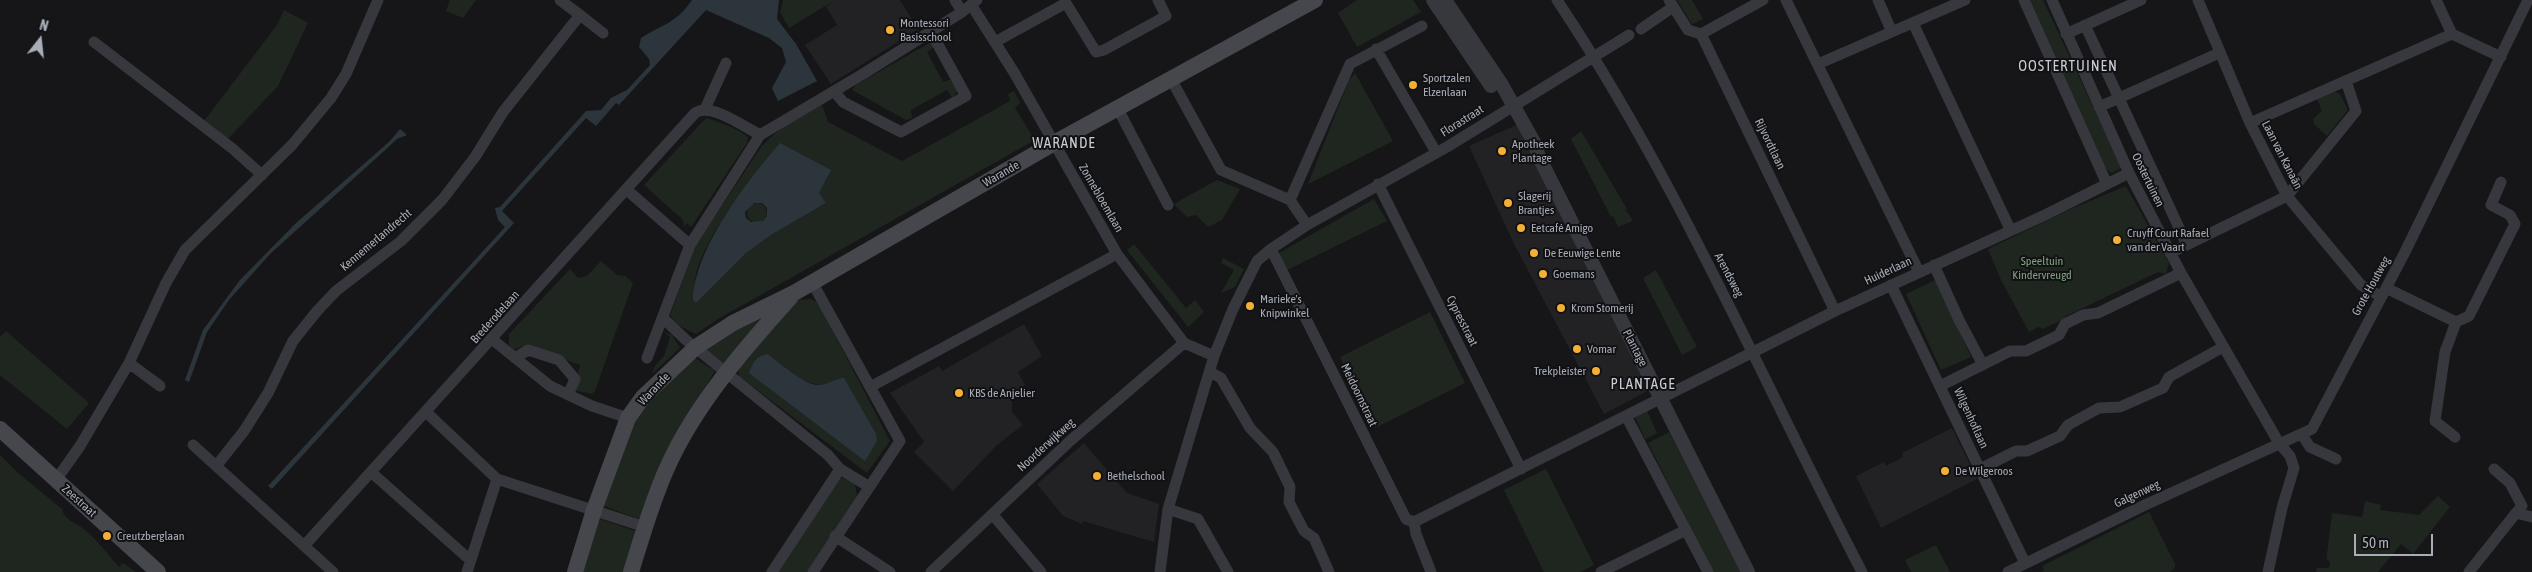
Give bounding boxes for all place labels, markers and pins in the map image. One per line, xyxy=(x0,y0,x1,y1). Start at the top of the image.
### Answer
place label: Montessori Basisschool xyxy=(900,16,951,44)
marker: Montessori Basisschool xyxy=(884,24,896,36)
place label: Sportzalen Elzenlaan xyxy=(1423,71,1470,99)
marker: Sportzalen Elzenlaan xyxy=(1407,79,1419,91)
place label: Apotheek Plantage xyxy=(1512,137,1555,165)
marker: Apotheek Plantage xyxy=(1496,145,1508,157)
place label: Slagerij Brantjes xyxy=(1518,189,1554,217)
marker: Slagerij Brantjes xyxy=(1502,197,1514,209)
place label: Eetcafé Amigo xyxy=(1531,221,1593,235)
marker: Eetcafé Amigo xyxy=(1515,222,1527,234)
place label: Cruyff Court Rafael van der Vaart xyxy=(2127,226,2209,254)
marker: Cruyff Court Rafael van der Vaart xyxy=(2111,234,2123,246)
place label: De Eeuwige Lente xyxy=(1544,246,1621,260)
marker: De Eeuwige Lente xyxy=(1528,247,1540,259)
place label: Goemans xyxy=(1553,267,1595,281)
marker: Goemans xyxy=(1537,268,1549,280)
place label: Marieke's Knipwinkel xyxy=(1260,292,1309,320)
marker: Marieke's Knipwinkel xyxy=(1244,300,1256,312)
place label: Krom Stomerij xyxy=(1571,301,1634,315)
marker: Krom Stomerij xyxy=(1555,302,1567,314)
place label: Vomar xyxy=(1587,342,1616,356)
marker: Vomar xyxy=(1571,343,1583,355)
place label: Trekpleister xyxy=(1534,364,1586,378)
marker: Trekpleister xyxy=(1590,365,1602,377)
place label: KBS de Anjelier xyxy=(969,386,1035,400)
marker: KBS de Anjelier xyxy=(953,387,965,399)
place label: De Wilgeroos xyxy=(1955,464,2013,478)
marker: De Wilgeroos xyxy=(1939,465,1951,477)
place label: Bethelschool xyxy=(1107,469,1165,483)
marker: Bethelschool xyxy=(1091,470,1103,482)
place label: Creutzberglaan xyxy=(117,529,185,543)
marker: Creutzberglaan xyxy=(101,530,113,542)

